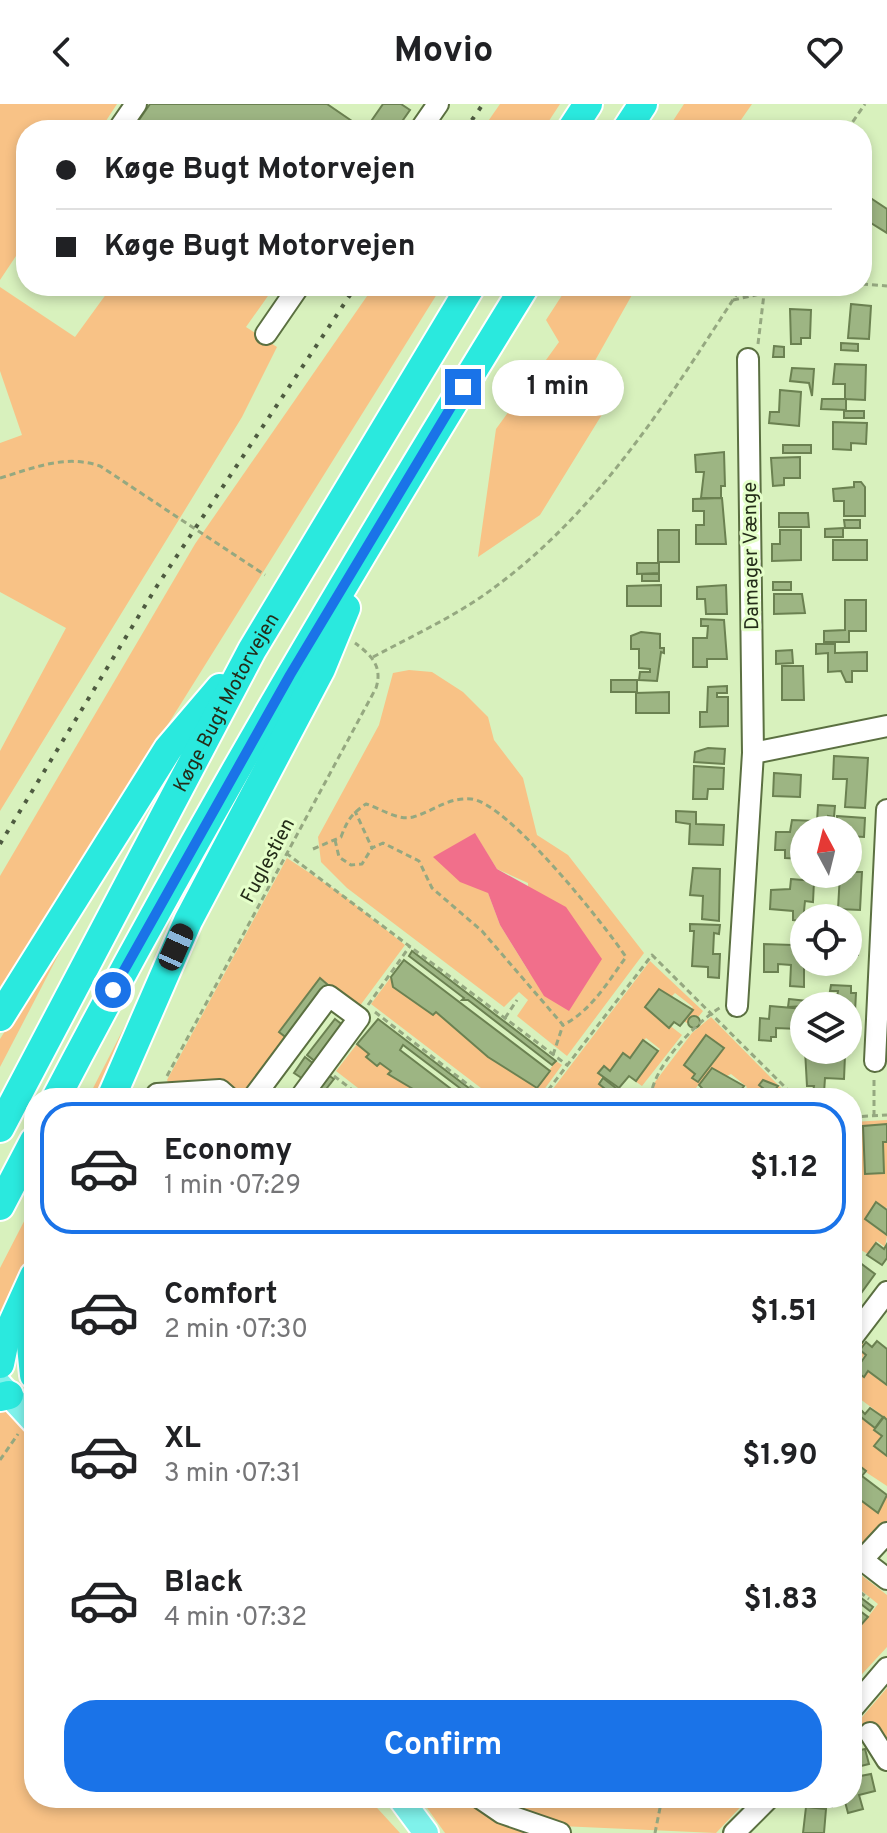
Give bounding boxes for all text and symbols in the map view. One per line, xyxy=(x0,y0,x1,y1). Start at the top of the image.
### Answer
text: Movio xyxy=(394,29,493,75)
icon: back xyxy=(40,30,84,74)
icon: heart xyxy=(803,30,847,74)
text: Køge Bugt Motorvejen xyxy=(104,152,415,189)
text: Køge Bugt Motorvejen xyxy=(104,229,415,266)
callout: 1 min xyxy=(491,359,623,415)
route end xyxy=(445,369,481,405)
text: 1 min xyxy=(527,371,589,404)
street label: Damager Vænge xyxy=(738,482,766,630)
street label: Køge Bugt Motorvejen xyxy=(168,608,286,797)
street label: Fuglestien xyxy=(236,814,302,908)
north arrow xyxy=(790,816,862,888)
map controls xyxy=(790,816,862,1064)
button: locate xyxy=(790,904,862,976)
car xyxy=(155,920,197,974)
route start xyxy=(95,972,131,1008)
button: layers xyxy=(790,992,862,1064)
icon: car xyxy=(68,1132,140,1204)
text: Economy xyxy=(164,1133,292,1170)
text: $1.12 xyxy=(750,1150,818,1187)
text: 1 min · 07:29 xyxy=(164,1170,301,1203)
icon: car xyxy=(68,1276,140,1348)
text: Comfort xyxy=(164,1277,277,1314)
text: $1.51 xyxy=(750,1294,818,1331)
text: 2 min · 07:30 xyxy=(164,1314,308,1347)
icon: car xyxy=(68,1420,140,1492)
text: XL xyxy=(164,1421,201,1458)
text: $1.90 xyxy=(742,1438,818,1475)
text: 3 min · 07:31 xyxy=(164,1458,301,1491)
icon: car xyxy=(68,1564,140,1636)
text: Black xyxy=(164,1565,243,1602)
text: $1.83 xyxy=(744,1582,818,1619)
text: 4 min · 07:32 xyxy=(164,1602,307,1635)
button: Confirm xyxy=(64,1700,822,1792)

